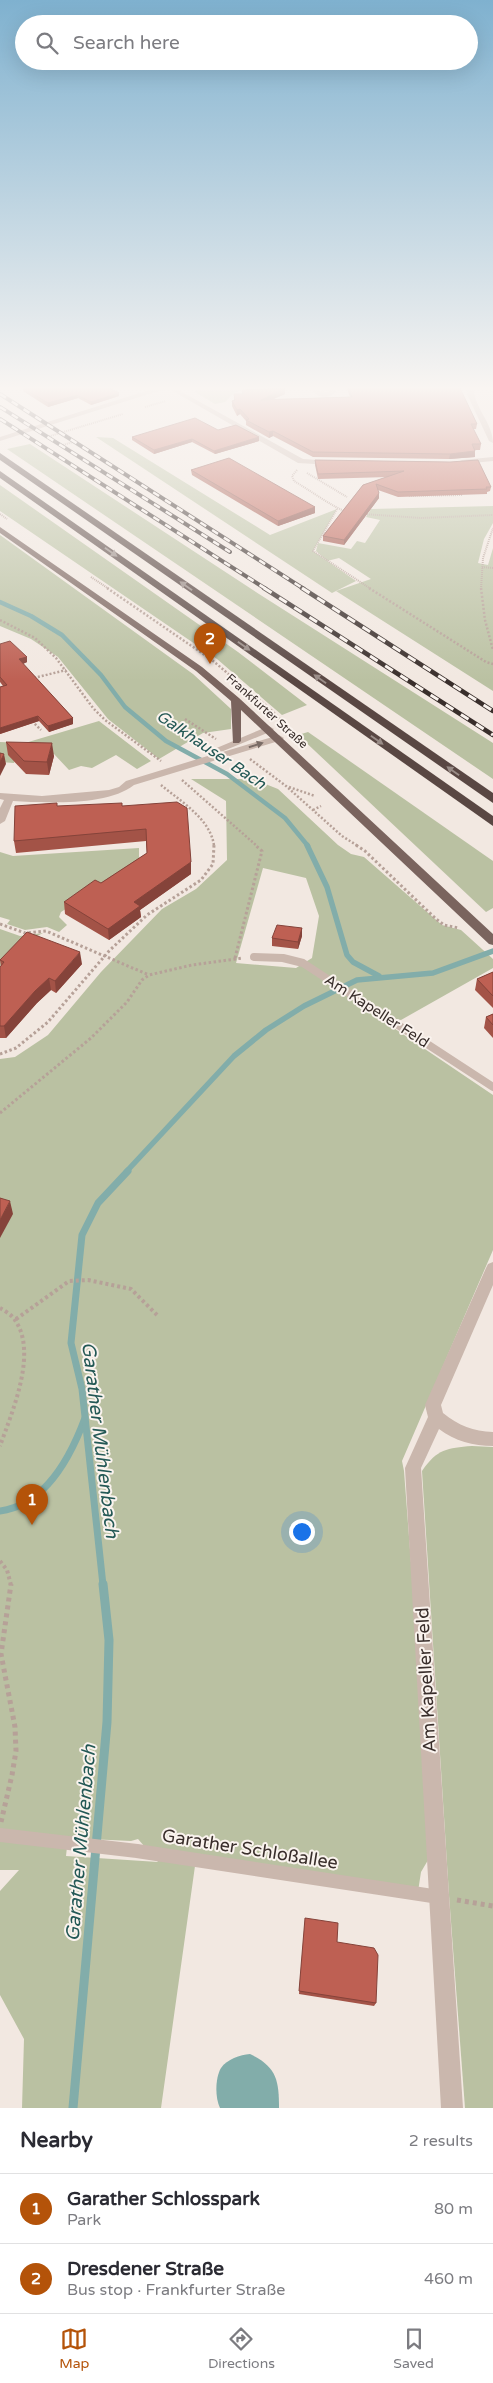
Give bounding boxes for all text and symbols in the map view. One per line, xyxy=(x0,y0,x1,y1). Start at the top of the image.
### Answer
search box xyxy=(15,15,478,70)
icon: search xyxy=(33,29,61,57)
text: Search here xyxy=(73,32,180,54)
one-way arrow xyxy=(104,547,118,557)
one-way arrow xyxy=(179,581,193,591)
pin: 2 xyxy=(194,623,226,664)
one-way arrow xyxy=(237,641,251,651)
street label: Frankfurter Straße xyxy=(223,671,311,751)
one-way arrow xyxy=(313,674,326,684)
water label: Galkhauser Bach xyxy=(153,706,271,795)
one-way arrow xyxy=(370,735,384,745)
one-way arrow xyxy=(249,741,264,749)
one-way arrow xyxy=(446,766,460,776)
street label: Am Kapeller Feld xyxy=(321,970,433,1052)
water label: Garather Mühlenbach xyxy=(77,1341,123,1540)
pin: 1 xyxy=(16,1484,48,1525)
your location xyxy=(289,1519,315,1545)
street label: Am Kapeller Feld xyxy=(411,1607,441,1753)
water label: Garather Mühlenbach xyxy=(61,1743,101,1942)
street label: Garather Schloßallee xyxy=(161,1824,339,1874)
text: Nearby xyxy=(20,2128,93,2153)
text: 2 results xyxy=(409,2131,473,2151)
text: Garather Schlosspark xyxy=(67,2188,260,2210)
text: 1 xyxy=(31,2199,41,2219)
text: 80 m xyxy=(434,2199,473,2219)
text: Park xyxy=(67,2210,101,2230)
text: Dresdener Straße xyxy=(67,2258,224,2280)
text: 2 xyxy=(31,2269,41,2289)
text: 460 m xyxy=(424,2269,473,2289)
text: Bus stop · Frankfurter Straße xyxy=(67,2280,285,2300)
tab: Map xyxy=(59,2325,89,2372)
tab: Directions xyxy=(208,2325,275,2372)
tab: Saved xyxy=(393,2325,434,2372)

